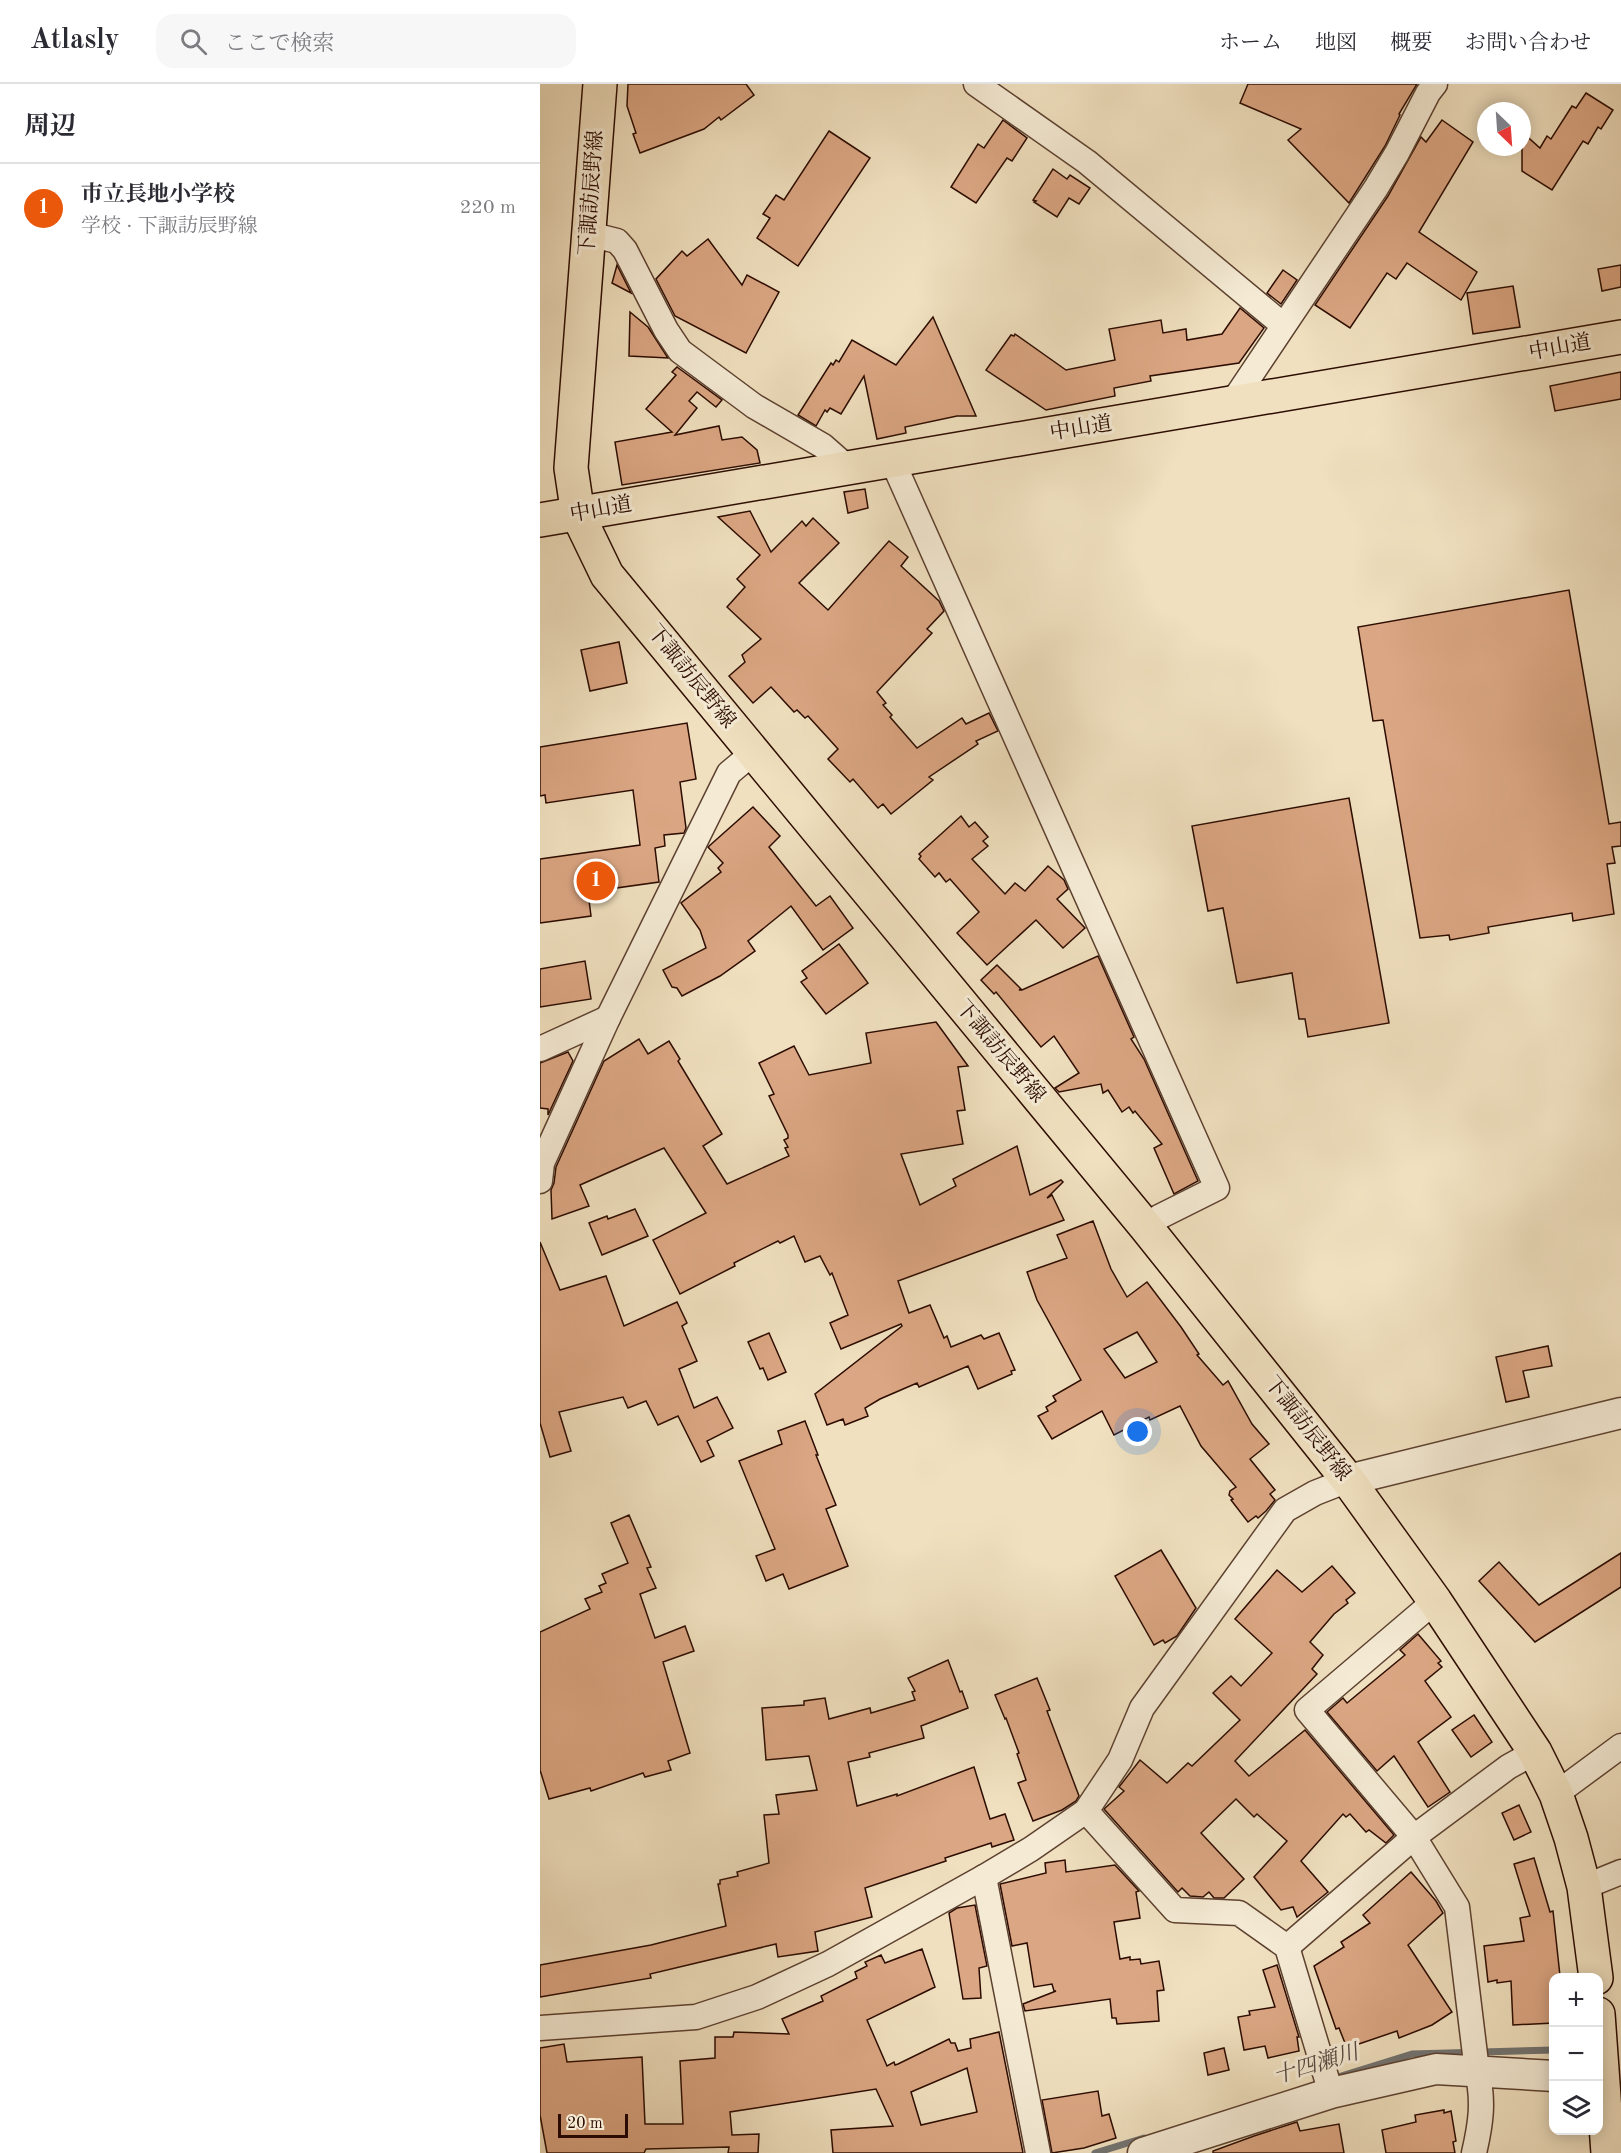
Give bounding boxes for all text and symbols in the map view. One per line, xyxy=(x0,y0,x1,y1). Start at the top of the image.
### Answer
search box xyxy=(156,14,576,68)
icon: search xyxy=(177,25,210,58)
text: Atlasly xyxy=(30,27,120,55)
text: ここで検索 xyxy=(225,33,335,55)
text: ホーム xyxy=(1219,33,1282,54)
text: 地図 xyxy=(1315,33,1357,54)
text: 概要 xyxy=(1390,33,1432,54)
text: お問い合わせ xyxy=(1465,33,1591,54)
north arrow xyxy=(1477,102,1531,156)
text: 周辺 xyxy=(24,114,76,140)
street label: 下諏訪辰野線 xyxy=(575,129,607,257)
text: 市立長地小学校 xyxy=(81,184,235,206)
text: 1 xyxy=(38,198,49,218)
text: 220 m xyxy=(460,198,516,218)
text: 学校 · 下諏訪辰野線 xyxy=(81,217,258,237)
street label: 中山道 xyxy=(1527,330,1593,364)
street label: 中山道 xyxy=(1048,412,1114,444)
street label: 中山道 xyxy=(568,492,634,526)
street label: 下諏訪辰野線 xyxy=(643,620,740,733)
pin: 1 xyxy=(576,858,616,904)
street label: 下諏訪辰野線 xyxy=(951,996,1050,1107)
street label: 下諏訪辰野線 xyxy=(1260,1372,1356,1485)
your location xyxy=(1123,1417,1152,1446)
map controls xyxy=(1549,1973,1603,2135)
button: + xyxy=(1549,1973,1603,2027)
button: − xyxy=(1549,2027,1603,2081)
water label: 十四瀬川 xyxy=(1270,2039,1363,2088)
button: layers xyxy=(1549,2081,1603,2135)
scale bar xyxy=(558,2111,628,2138)
text: 20 m xyxy=(567,2116,603,2132)

